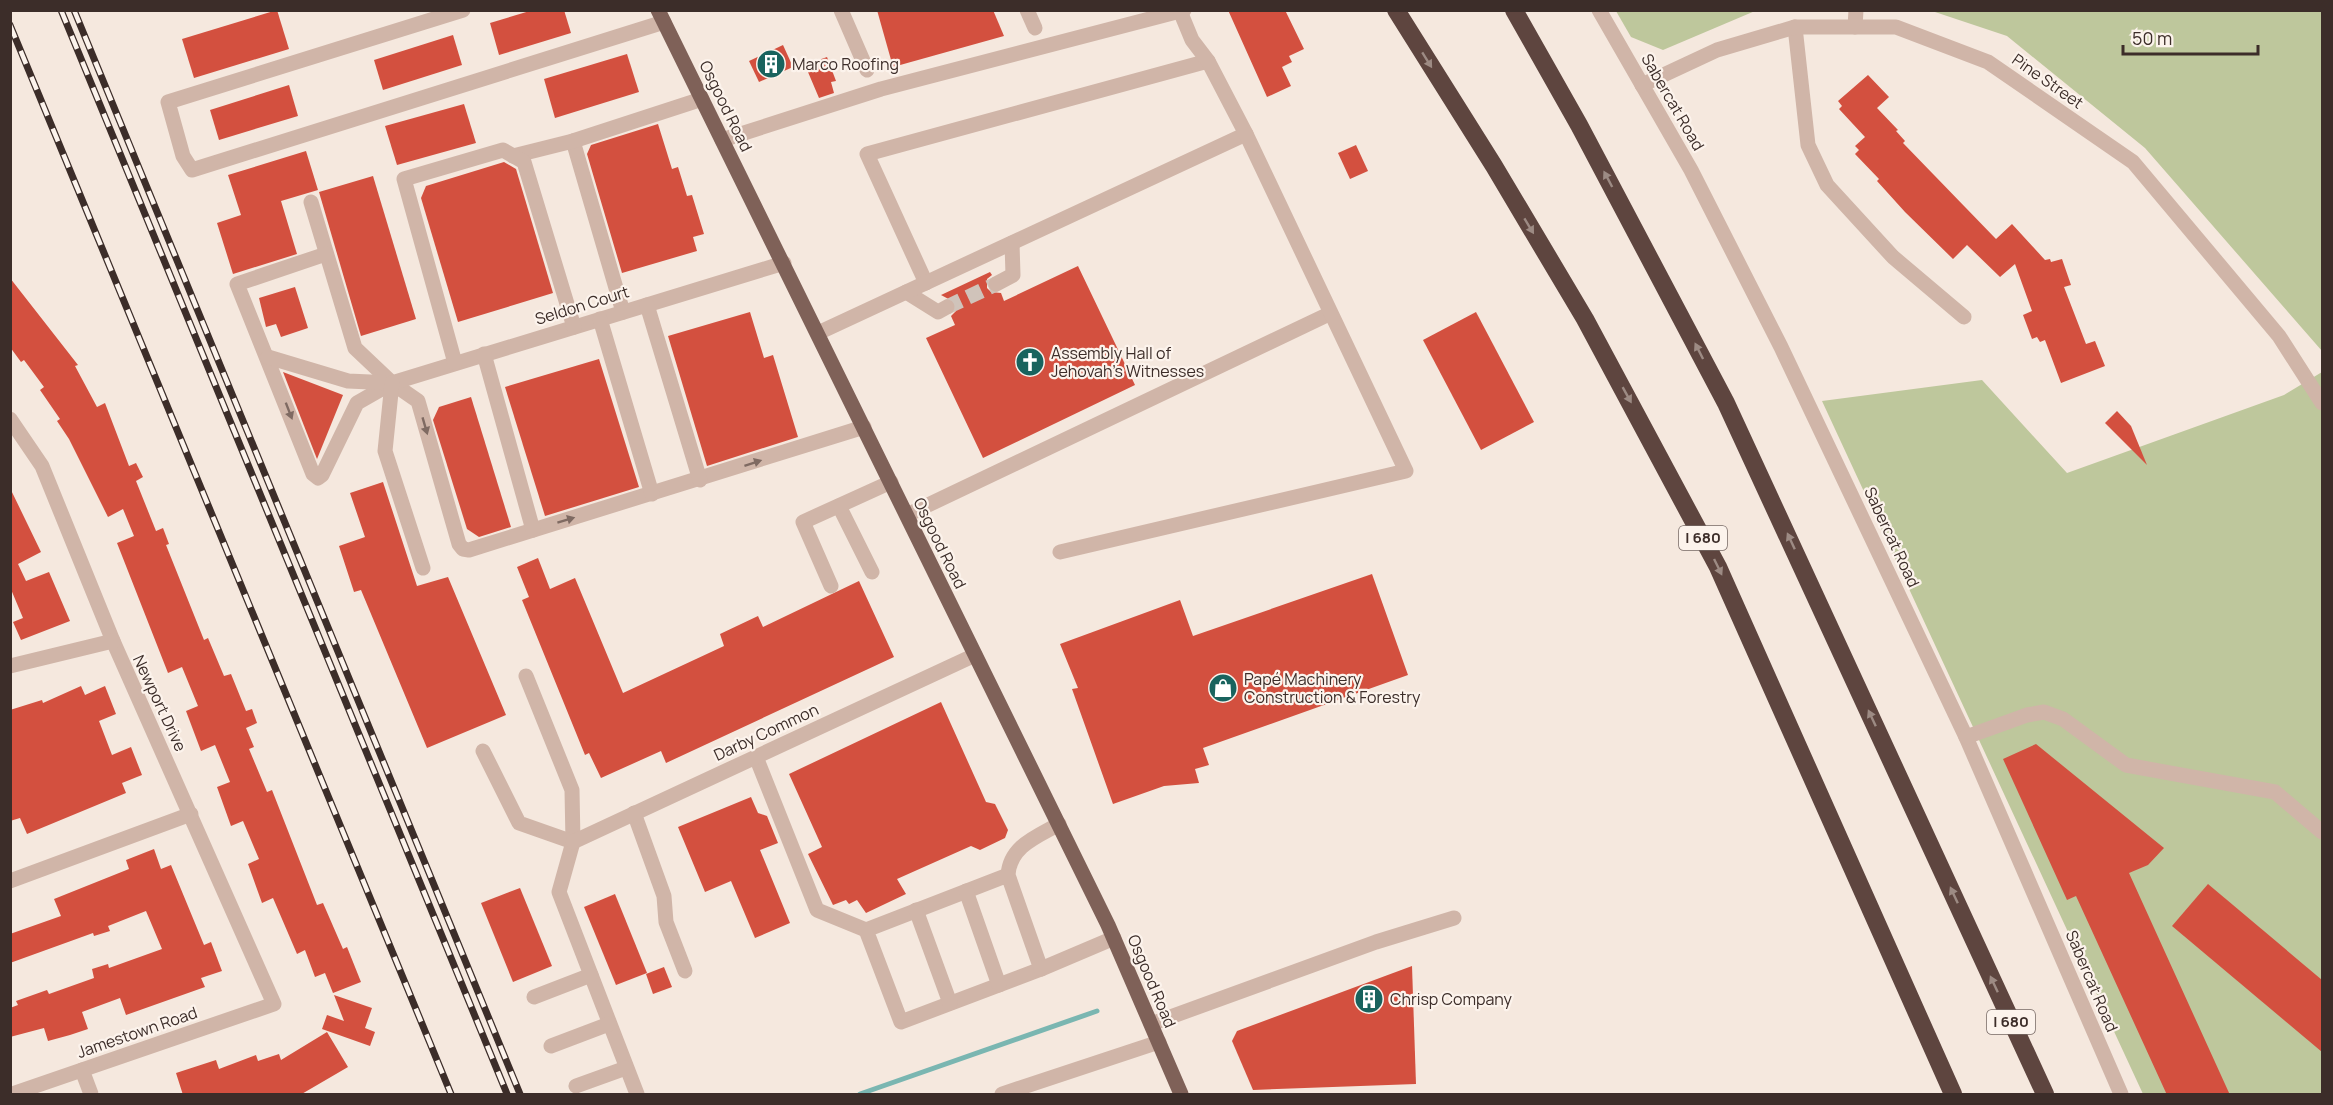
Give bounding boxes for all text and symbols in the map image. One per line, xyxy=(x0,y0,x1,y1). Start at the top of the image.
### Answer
scale bar xyxy=(2123,18,2258,56)
text: 50 m xyxy=(2132,26,2172,50)
building icon: Marco Roofing xyxy=(755,48,787,80)
street label: Pine Street xyxy=(2008,48,2088,114)
street label: Sabercat Road xyxy=(1636,50,1710,154)
one-way arrow xyxy=(1422,52,1433,68)
place label: Marco Roofing xyxy=(792,53,899,75)
street label: Osgood Road xyxy=(694,57,758,155)
one-way arrow xyxy=(1603,170,1613,187)
one-way arrow xyxy=(1524,218,1535,234)
street label: Seldon Court xyxy=(532,280,632,330)
place label: Assembly Hall of Jehovah's Witnesses xyxy=(1051,342,1204,382)
one-way arrow xyxy=(1694,342,1704,359)
church icon: Assembly Hall of Jehovah's Witnesses xyxy=(1014,346,1046,378)
one-way arrow xyxy=(1622,387,1632,404)
one-way arrow xyxy=(284,403,294,421)
one-way arrow xyxy=(421,417,430,435)
one-way arrow xyxy=(744,458,762,467)
street label: Sabercat Road xyxy=(1859,483,1925,591)
street label: Osgood Road xyxy=(908,494,972,592)
one-way arrow xyxy=(557,515,575,524)
road number: I 680 xyxy=(1679,526,1727,550)
one-way arrow xyxy=(1786,533,1795,550)
one-way arrow xyxy=(1713,559,1723,576)
street label: Newport Drive xyxy=(128,651,192,755)
place label: Papé Machinery Construction & Forestry xyxy=(1244,668,1421,708)
shop icon: Papé Machinery Construction & Forestry xyxy=(1207,672,1239,704)
street label: Darby Common xyxy=(710,698,822,766)
one-way arrow xyxy=(1868,710,1877,727)
one-way arrow xyxy=(1949,887,1958,904)
street label: Sabercat Road xyxy=(2061,927,2123,1035)
street label: Osgood Road xyxy=(1123,931,1181,1031)
one-way arrow xyxy=(1990,976,1999,993)
building icon: Chrisp Company xyxy=(1353,983,1385,1015)
place label: Chrisp Company xyxy=(1390,988,1513,1010)
street label: Jamestown Road xyxy=(74,1001,200,1063)
road number: I 680 xyxy=(1987,1010,2035,1034)

